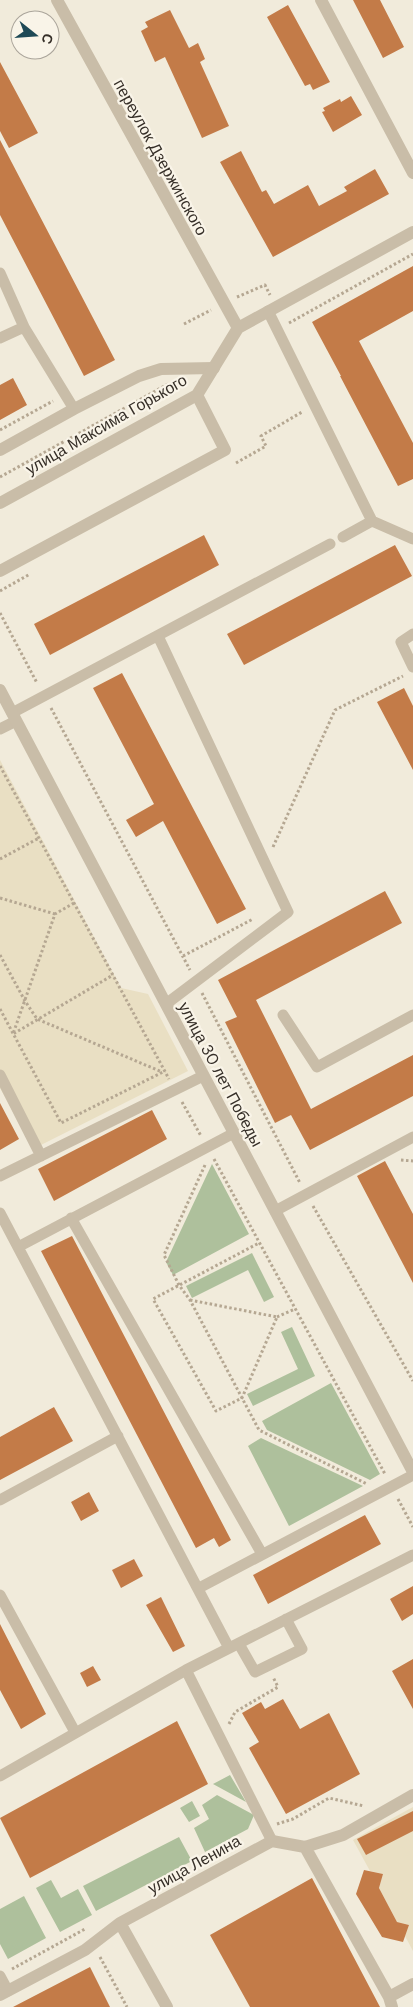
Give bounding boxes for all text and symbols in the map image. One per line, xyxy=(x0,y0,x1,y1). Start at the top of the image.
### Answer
north arrow xyxy=(10,10,60,60)
text: С xyxy=(37,31,58,46)
street label: переулок Дзержинского xyxy=(109,75,212,239)
street label: улица Максима Горького xyxy=(22,370,191,479)
street label: улица 30 лет Победы xyxy=(174,998,268,1150)
street label: улица Ленина xyxy=(144,1830,245,1899)

